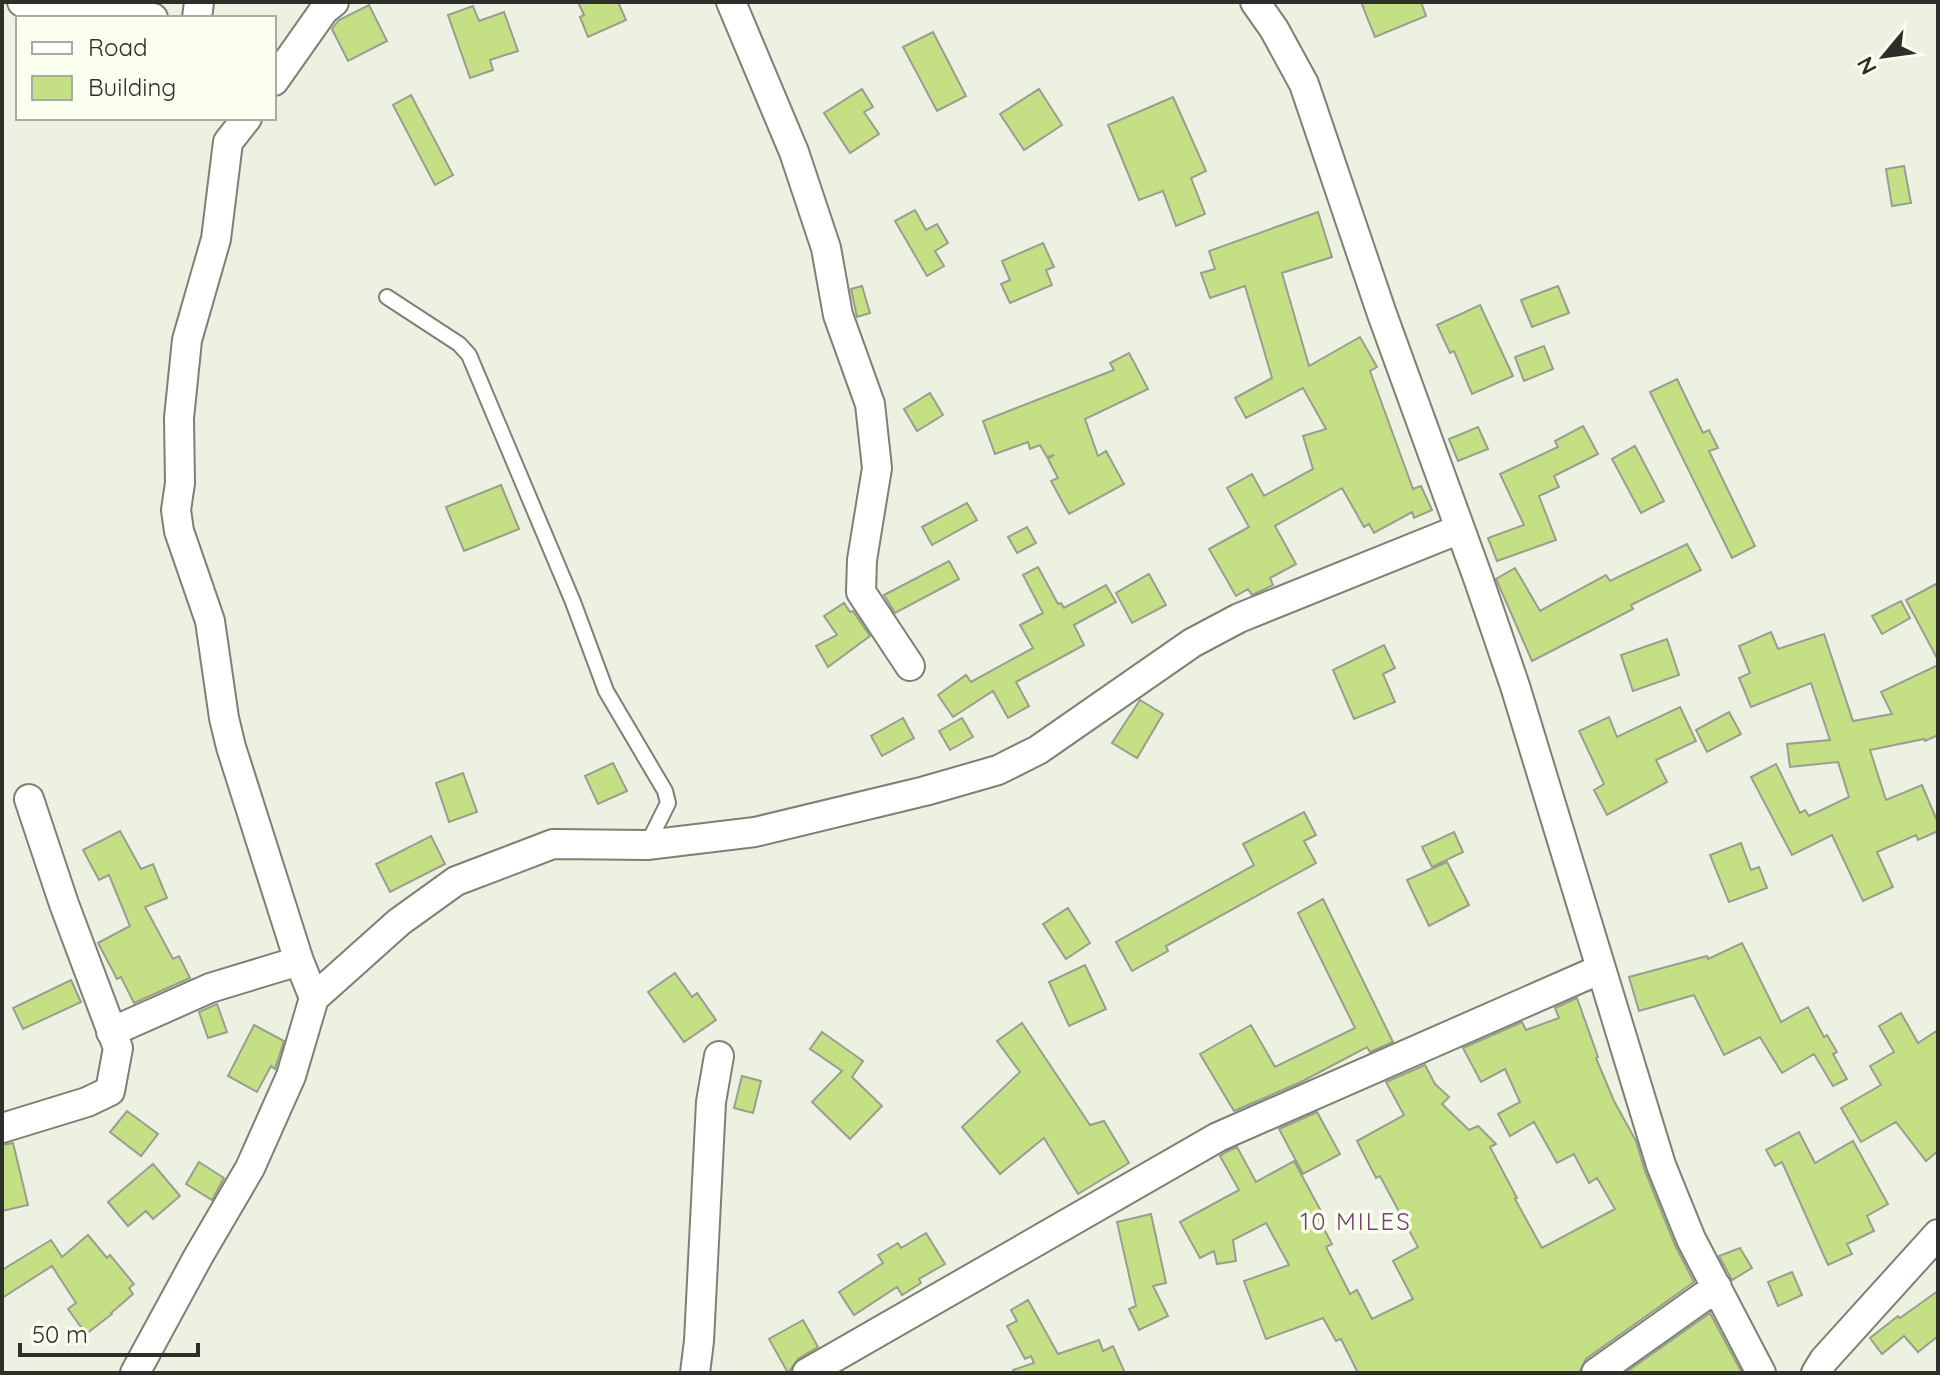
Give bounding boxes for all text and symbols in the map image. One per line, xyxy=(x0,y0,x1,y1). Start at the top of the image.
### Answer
legend xyxy=(16,16,276,120)
north arrow xyxy=(1844,16,1924,96)
text: Road xyxy=(88,32,148,62)
text: N xyxy=(1850,52,1883,80)
text: Building xyxy=(88,72,176,102)
district label: 10 MILES xyxy=(1300,1206,1412,1236)
scale bar xyxy=(20,1307,198,1357)
text: 50 m xyxy=(32,1319,88,1349)

